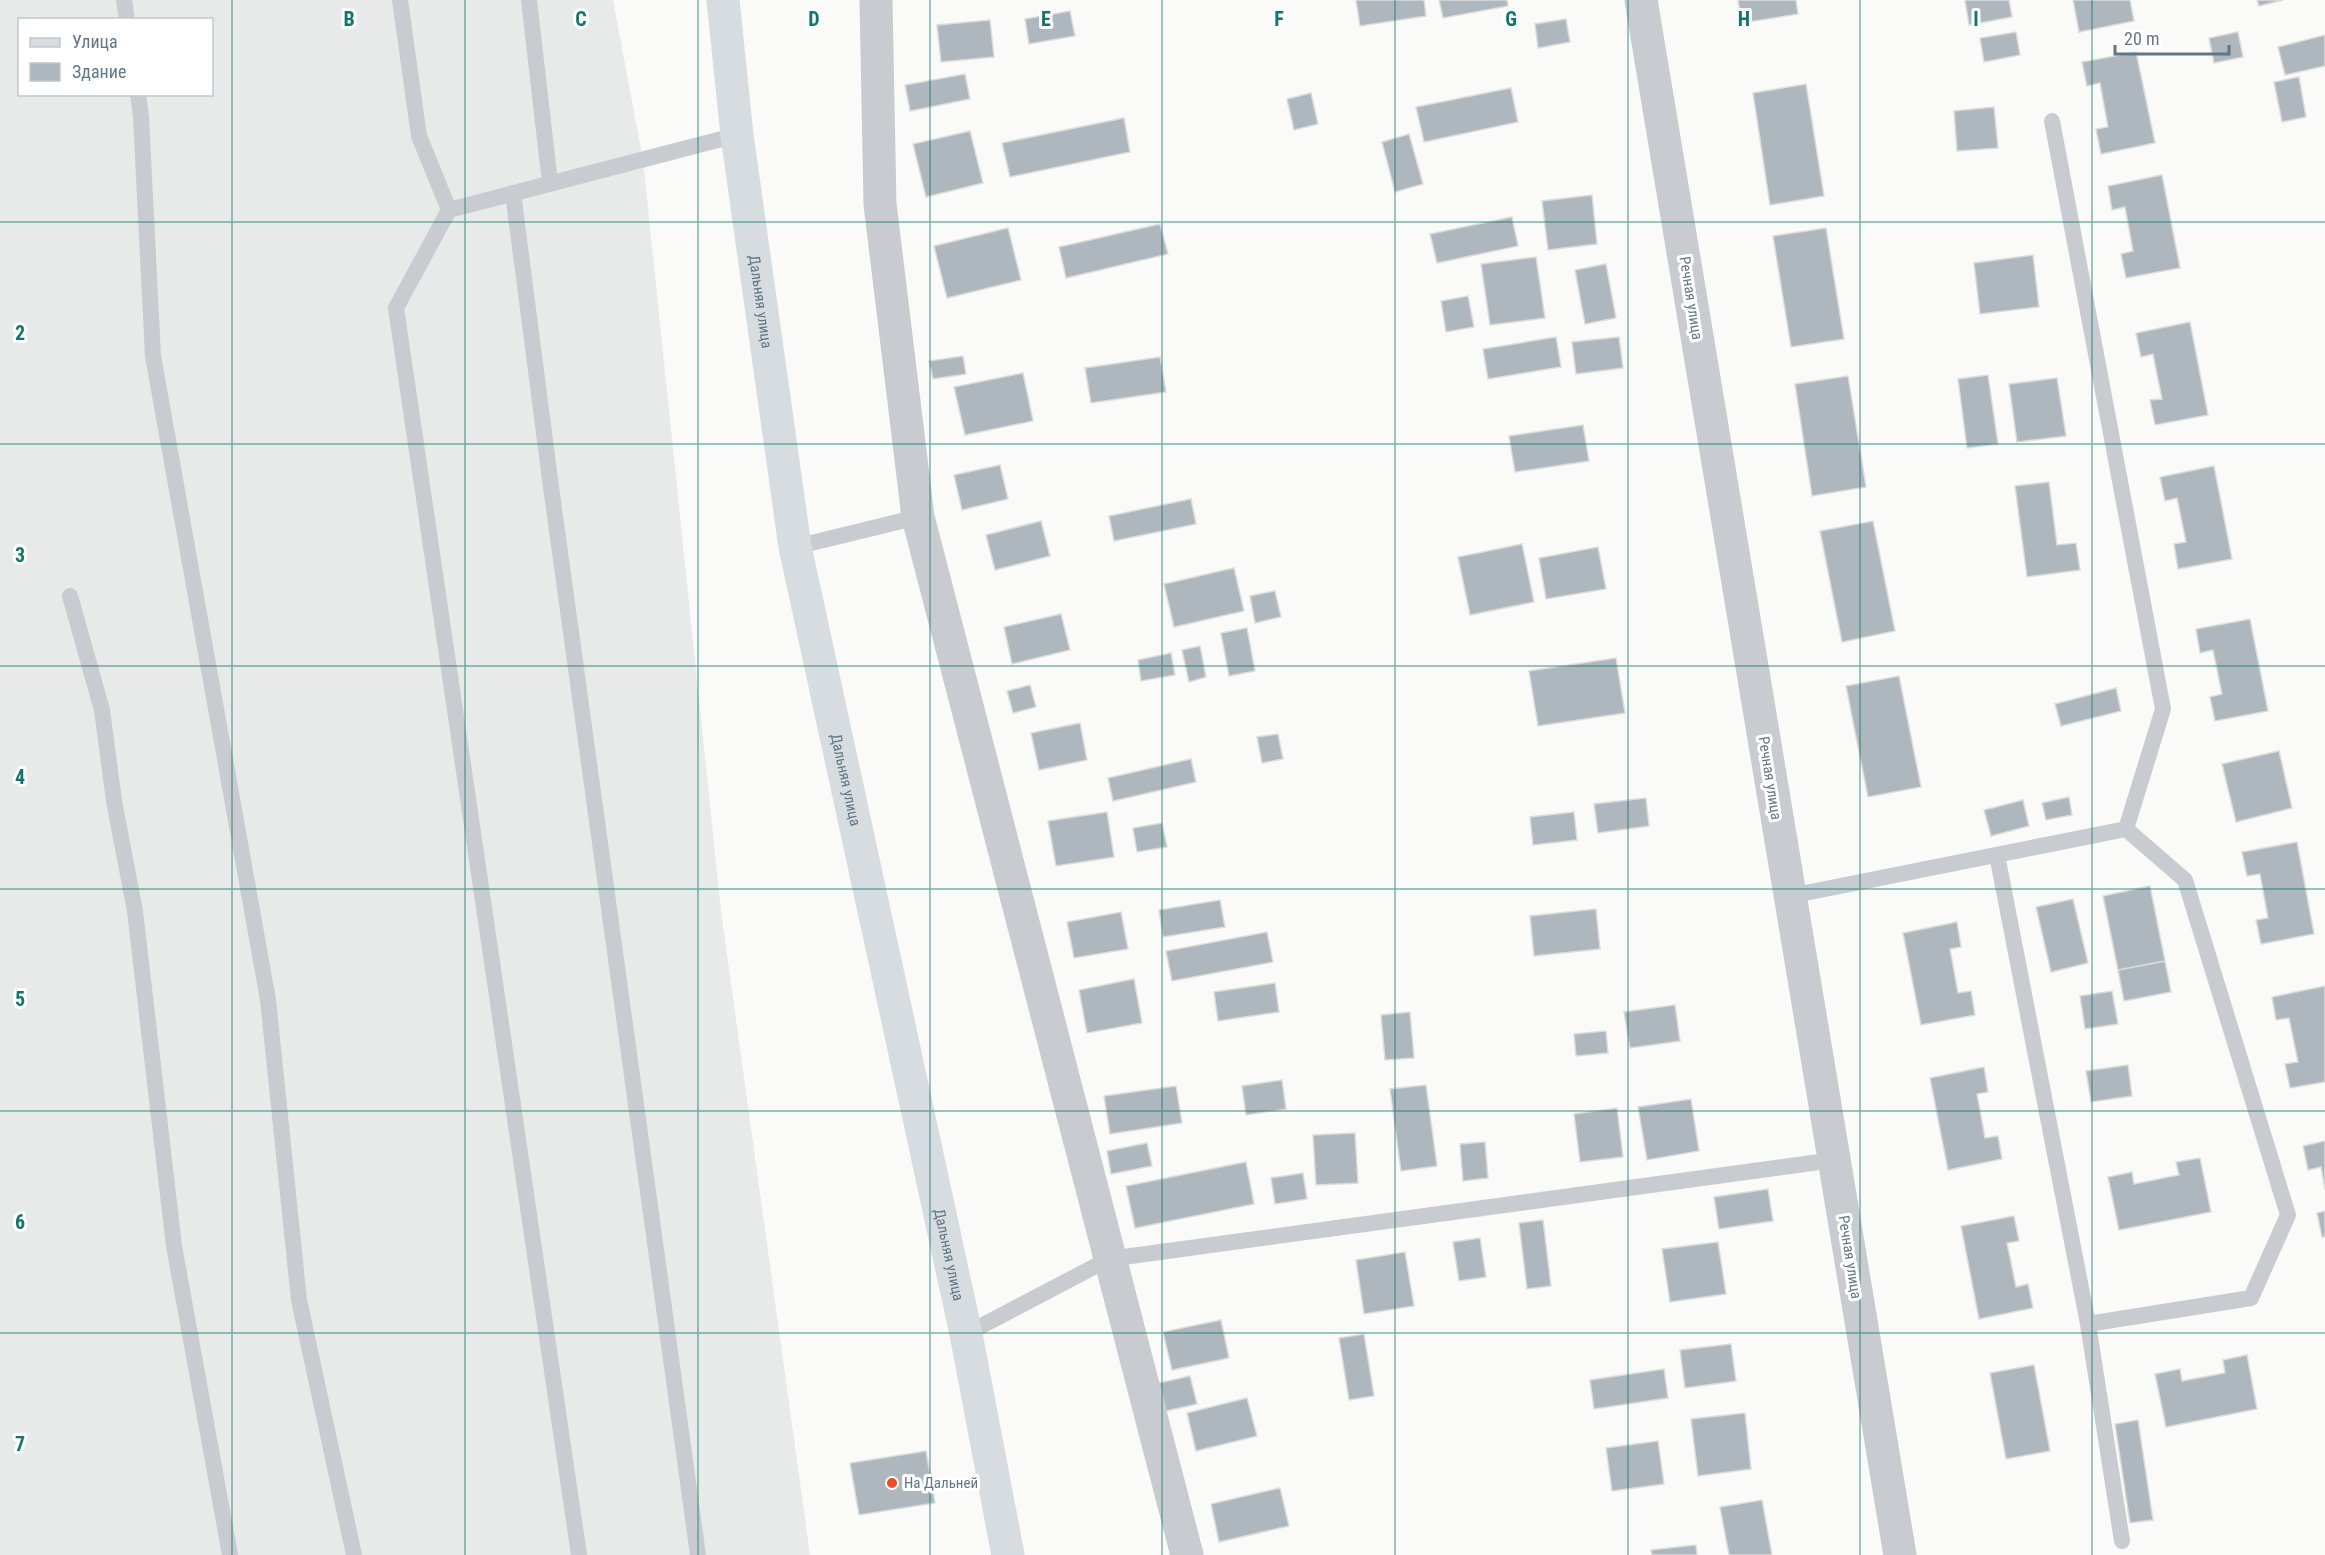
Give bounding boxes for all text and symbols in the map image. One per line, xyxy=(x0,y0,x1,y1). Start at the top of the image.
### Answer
text: B xyxy=(343,7,355,31)
text: C xyxy=(575,7,587,31)
text: D xyxy=(808,7,820,31)
text: E xyxy=(1041,7,1051,31)
text: F xyxy=(1274,7,1284,31)
text: G xyxy=(1505,7,1517,31)
text: H xyxy=(1738,7,1750,31)
text: I xyxy=(1973,7,1979,31)
legend xyxy=(18,18,213,96)
scale bar xyxy=(2115,18,2229,56)
text: 20 m xyxy=(2124,28,2159,49)
text: Улица xyxy=(72,31,118,52)
text: Здание xyxy=(72,61,126,82)
street label: Дальняя улица xyxy=(745,254,776,349)
street label: Речная улица xyxy=(1676,255,1706,341)
text: 2 xyxy=(15,321,25,345)
text: 3 xyxy=(15,543,25,567)
street label: Дальняя улица xyxy=(827,732,864,828)
street label: Речная улица xyxy=(1755,735,1785,821)
text: 4 xyxy=(15,765,25,789)
text: 5 xyxy=(15,987,25,1011)
street label: Дальняя улица xyxy=(930,1207,968,1302)
text: 6 xyxy=(15,1210,25,1234)
street label: Речная улица xyxy=(1835,1214,1865,1300)
text: 7 xyxy=(15,1432,25,1456)
place label: На Дальней xyxy=(904,1474,978,1492)
marker: На Дальней xyxy=(885,1476,899,1490)

